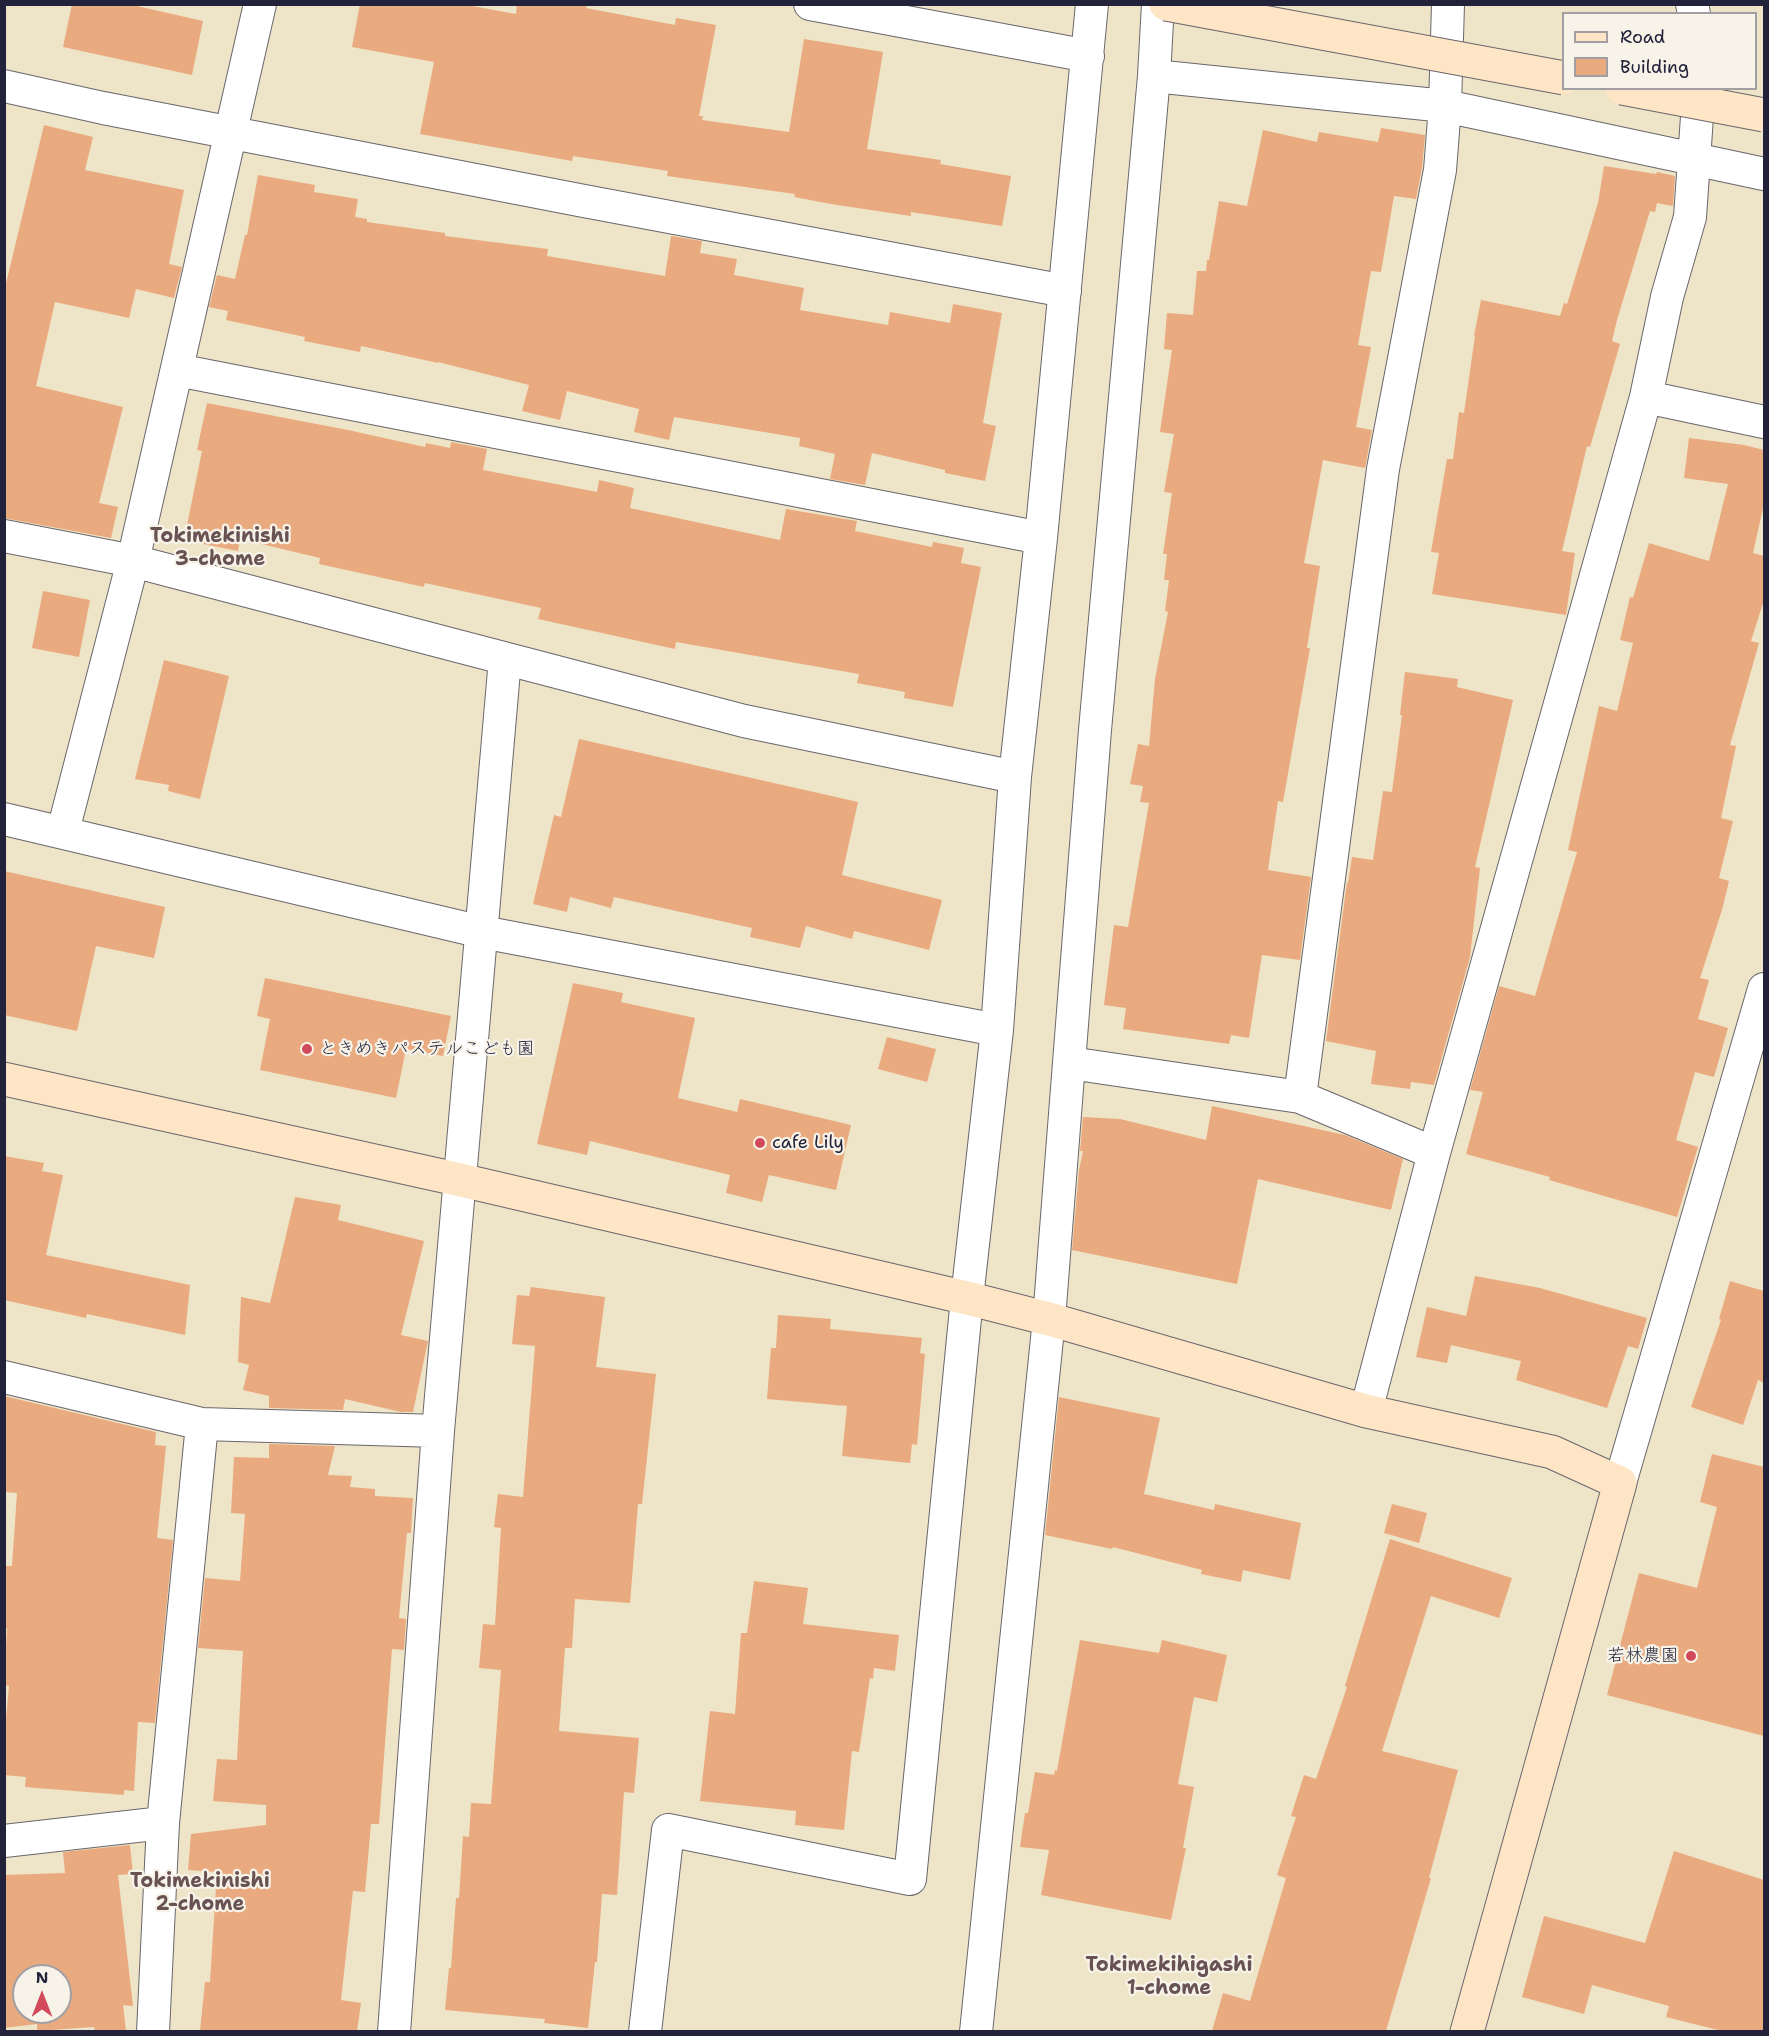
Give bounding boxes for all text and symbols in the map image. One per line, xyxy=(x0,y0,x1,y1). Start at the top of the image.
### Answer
legend xyxy=(1562,12,1757,90)
text: Road xyxy=(1620,25,1665,49)
text: Building xyxy=(1620,55,1689,79)
district label: Tokimekinishi 3-chome xyxy=(150,525,290,572)
place label: ときめきパステルこども園 xyxy=(319,1038,535,1060)
marker: ときめきパステルこども園 xyxy=(300,1042,314,1056)
place label: cafe Lily xyxy=(772,1132,844,1154)
marker: cafe Lily xyxy=(753,1136,767,1150)
place label: 若林農園 xyxy=(1607,1645,1679,1667)
marker: 若林農園 xyxy=(1684,1649,1698,1663)
district label: Tokimekinishi 2-chome xyxy=(130,1870,270,1917)
district label: Tokimekihigashi 1-chome xyxy=(1086,1954,1252,2001)
north arrow xyxy=(12,1964,72,2024)
text: N xyxy=(36,1967,48,1988)

